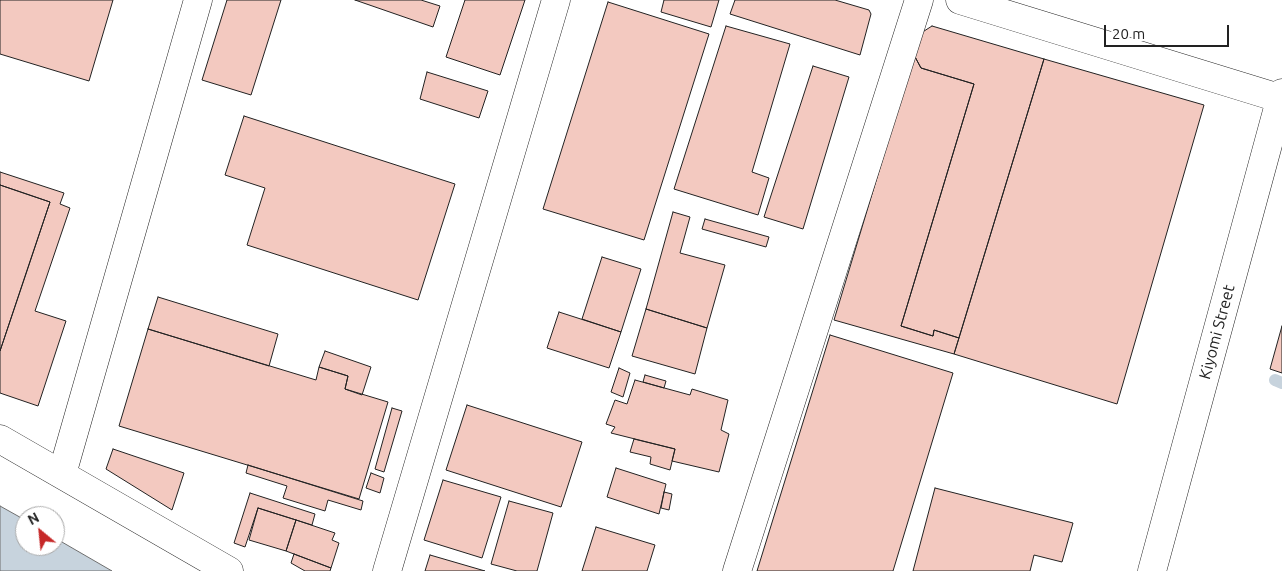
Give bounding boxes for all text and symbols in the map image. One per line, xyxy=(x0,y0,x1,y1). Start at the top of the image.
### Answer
scale bar xyxy=(1107,15,1232,47)
text: 20 m xyxy=(1112,25,1145,42)
street label: Kiyomi Street xyxy=(1195,283,1239,381)
north arrow xyxy=(15,506,65,556)
text: N xyxy=(25,509,42,528)

